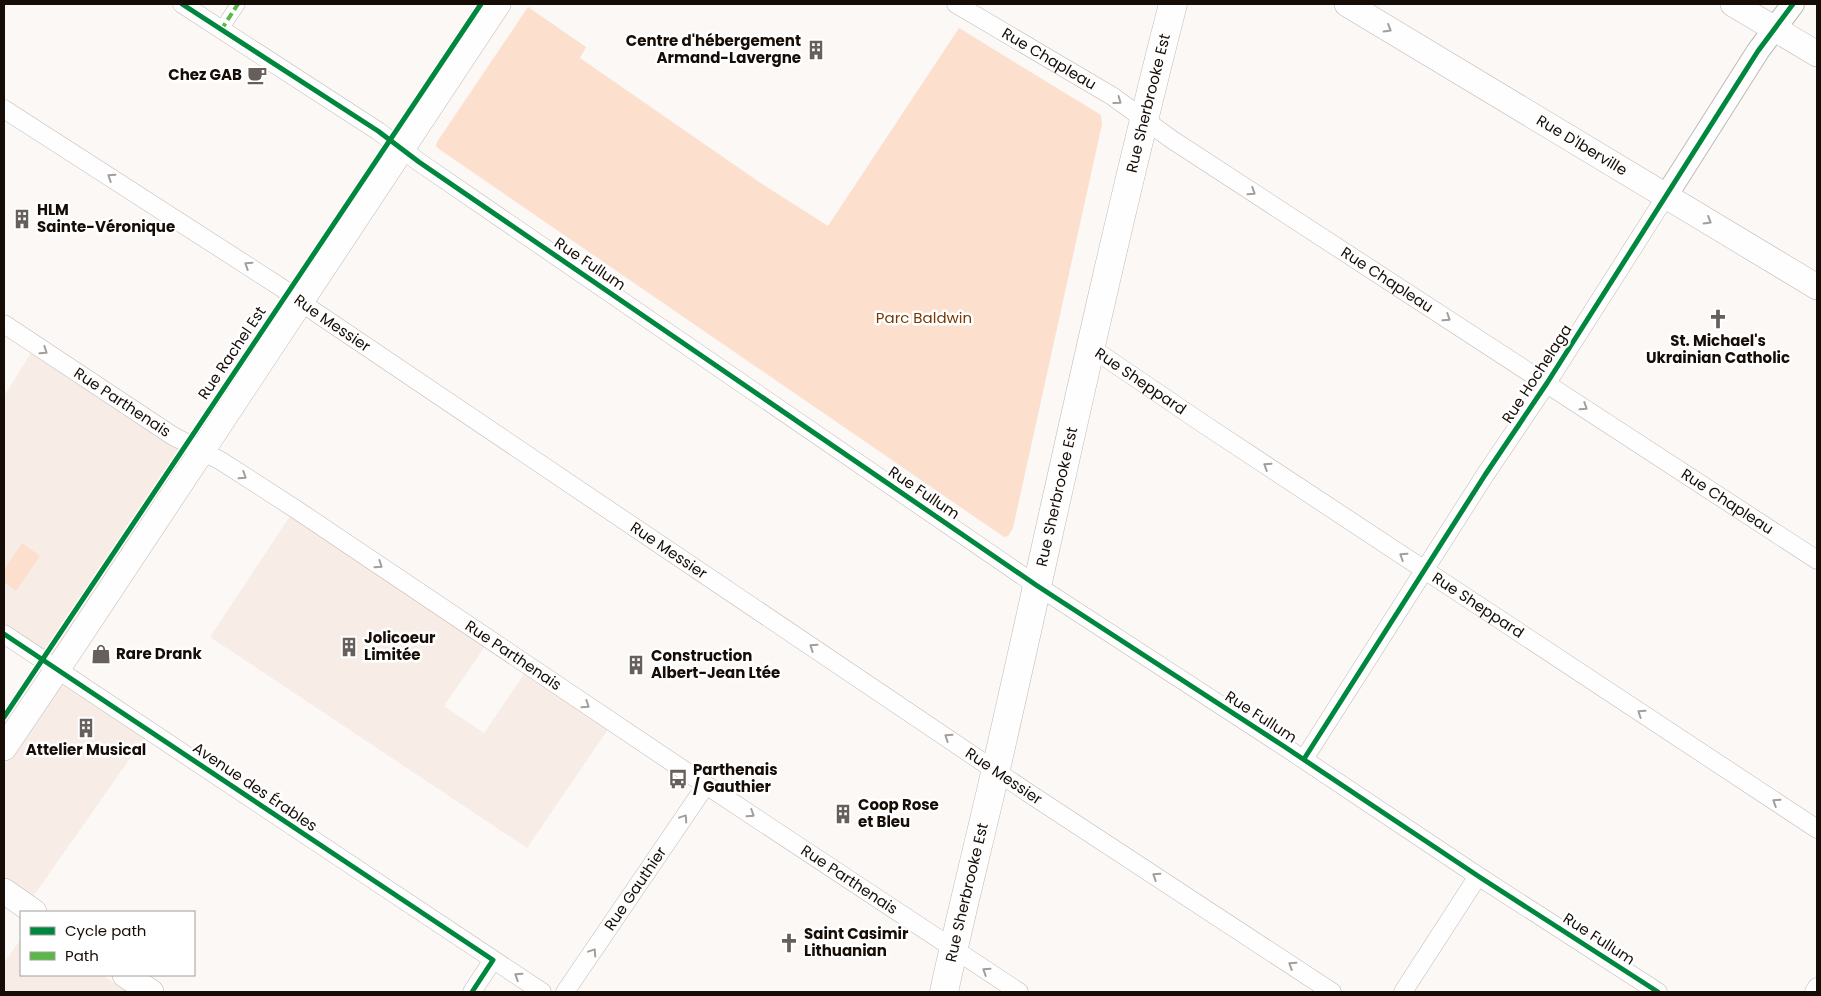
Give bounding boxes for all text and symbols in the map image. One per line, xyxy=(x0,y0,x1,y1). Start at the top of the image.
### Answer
street label: Rue Chapleau xyxy=(998,22,1100,94)
one-way arrow xyxy=(1383,22,1392,32)
place label: Centre d'hébergement Armand-Lavergne xyxy=(626,30,801,68)
street label: Rue Sherbrooke Est xyxy=(1121,31,1175,175)
building icon: Centre d'hébergement Armand-Lavergne xyxy=(805,39,827,61)
place label: Chez GAB xyxy=(168,64,242,85)
cafe icon: Chez GAB xyxy=(246,64,268,86)
one-way arrow xyxy=(1112,95,1122,104)
street label: Rue D'Iberville xyxy=(1533,109,1631,180)
one-way arrow xyxy=(107,174,116,184)
one-way arrow xyxy=(1247,185,1256,195)
place label: HLM Sainte-Véronique xyxy=(37,199,175,237)
building icon: HLM Sainte-Véronique xyxy=(11,208,33,230)
one-way arrow xyxy=(1702,214,1711,224)
street label: Rue Fullum xyxy=(551,232,630,295)
street label: Rue Chapleau xyxy=(1337,242,1438,317)
one-way arrow xyxy=(244,262,254,271)
street label: Rue Messier xyxy=(290,289,375,357)
street label: Rue Rachel Est xyxy=(193,302,270,403)
park label: Parc Baldwin xyxy=(876,307,972,328)
church icon: St. Michael's Ukrainian Catholic xyxy=(1707,308,1729,330)
one-way arrow xyxy=(1442,312,1451,322)
street label: Rue Hochelaga xyxy=(1497,320,1576,427)
place label: St. Michael's Ukrainian Catholic xyxy=(1646,330,1790,368)
street label: Rue Sheppard xyxy=(1091,342,1191,419)
one-way arrow xyxy=(39,344,48,354)
street label: Rue Parthenais xyxy=(70,362,175,442)
one-way arrow xyxy=(1578,401,1587,410)
street label: Rue Sherbrooke Est xyxy=(1031,425,1082,569)
street label: Rue Fullum xyxy=(885,461,964,524)
one-way arrow xyxy=(1264,463,1273,472)
street label: Rue Chapleau xyxy=(1677,463,1778,539)
one-way arrow xyxy=(238,470,247,479)
street label: Rue Messier xyxy=(626,517,712,584)
one-way arrow xyxy=(1399,553,1409,562)
one-way arrow xyxy=(373,559,383,568)
street label: Rue Sheppard xyxy=(1428,567,1528,643)
street label: Rue Parthenais xyxy=(461,615,566,695)
place label: Jolicoeur Limitée xyxy=(364,627,436,665)
building icon: Jolicoeur Limitée xyxy=(338,636,360,658)
shop icon: Rare Drank xyxy=(90,643,112,665)
place label: Rare Drank xyxy=(116,643,202,664)
one-way arrow xyxy=(809,644,819,653)
place label: Construction Albert-Jean Ltée xyxy=(651,645,780,683)
building icon: Construction Albert-Jean Ltée xyxy=(625,654,647,676)
street label: Rue Fullum xyxy=(1221,686,1301,748)
one-way arrow xyxy=(581,699,590,708)
one-way arrow xyxy=(1637,710,1646,719)
building icon: Attelier Musical xyxy=(75,717,97,739)
one-way arrow xyxy=(944,734,953,744)
street label: Avenue des Érables xyxy=(189,737,322,836)
place label: Attelier Musical xyxy=(26,739,146,760)
street label: Rue Messier xyxy=(961,742,1047,809)
place label: Parthenais / Gauthier xyxy=(693,759,778,797)
bus stop icon: Parthenais / Gauthier xyxy=(667,768,689,790)
place label: Coop Rose et Bleu xyxy=(858,794,939,832)
one-way arrow xyxy=(1773,799,1782,809)
building icon: Coop Rose et Bleu xyxy=(832,803,854,825)
one-way arrow xyxy=(745,808,754,818)
one-way arrow xyxy=(678,814,687,823)
street label: Rue Sherbrooke Est xyxy=(940,821,993,964)
street label: Rue Parthenais xyxy=(797,840,902,919)
street label: Rue Gauthier xyxy=(599,842,671,934)
one-way arrow xyxy=(1152,873,1161,882)
street label: Rue Fullum xyxy=(1559,908,1639,970)
legend xyxy=(20,911,195,976)
text: Cycle path xyxy=(65,920,146,941)
place label: Saint Casimir Lithuanian xyxy=(804,923,909,961)
church icon: Saint Casimir Lithuanian xyxy=(778,932,800,954)
text: Path xyxy=(65,945,99,966)
one-way arrow xyxy=(587,948,596,958)
one-way arrow xyxy=(1288,962,1297,972)
one-way arrow xyxy=(982,968,992,977)
one-way arrow xyxy=(514,973,523,982)

